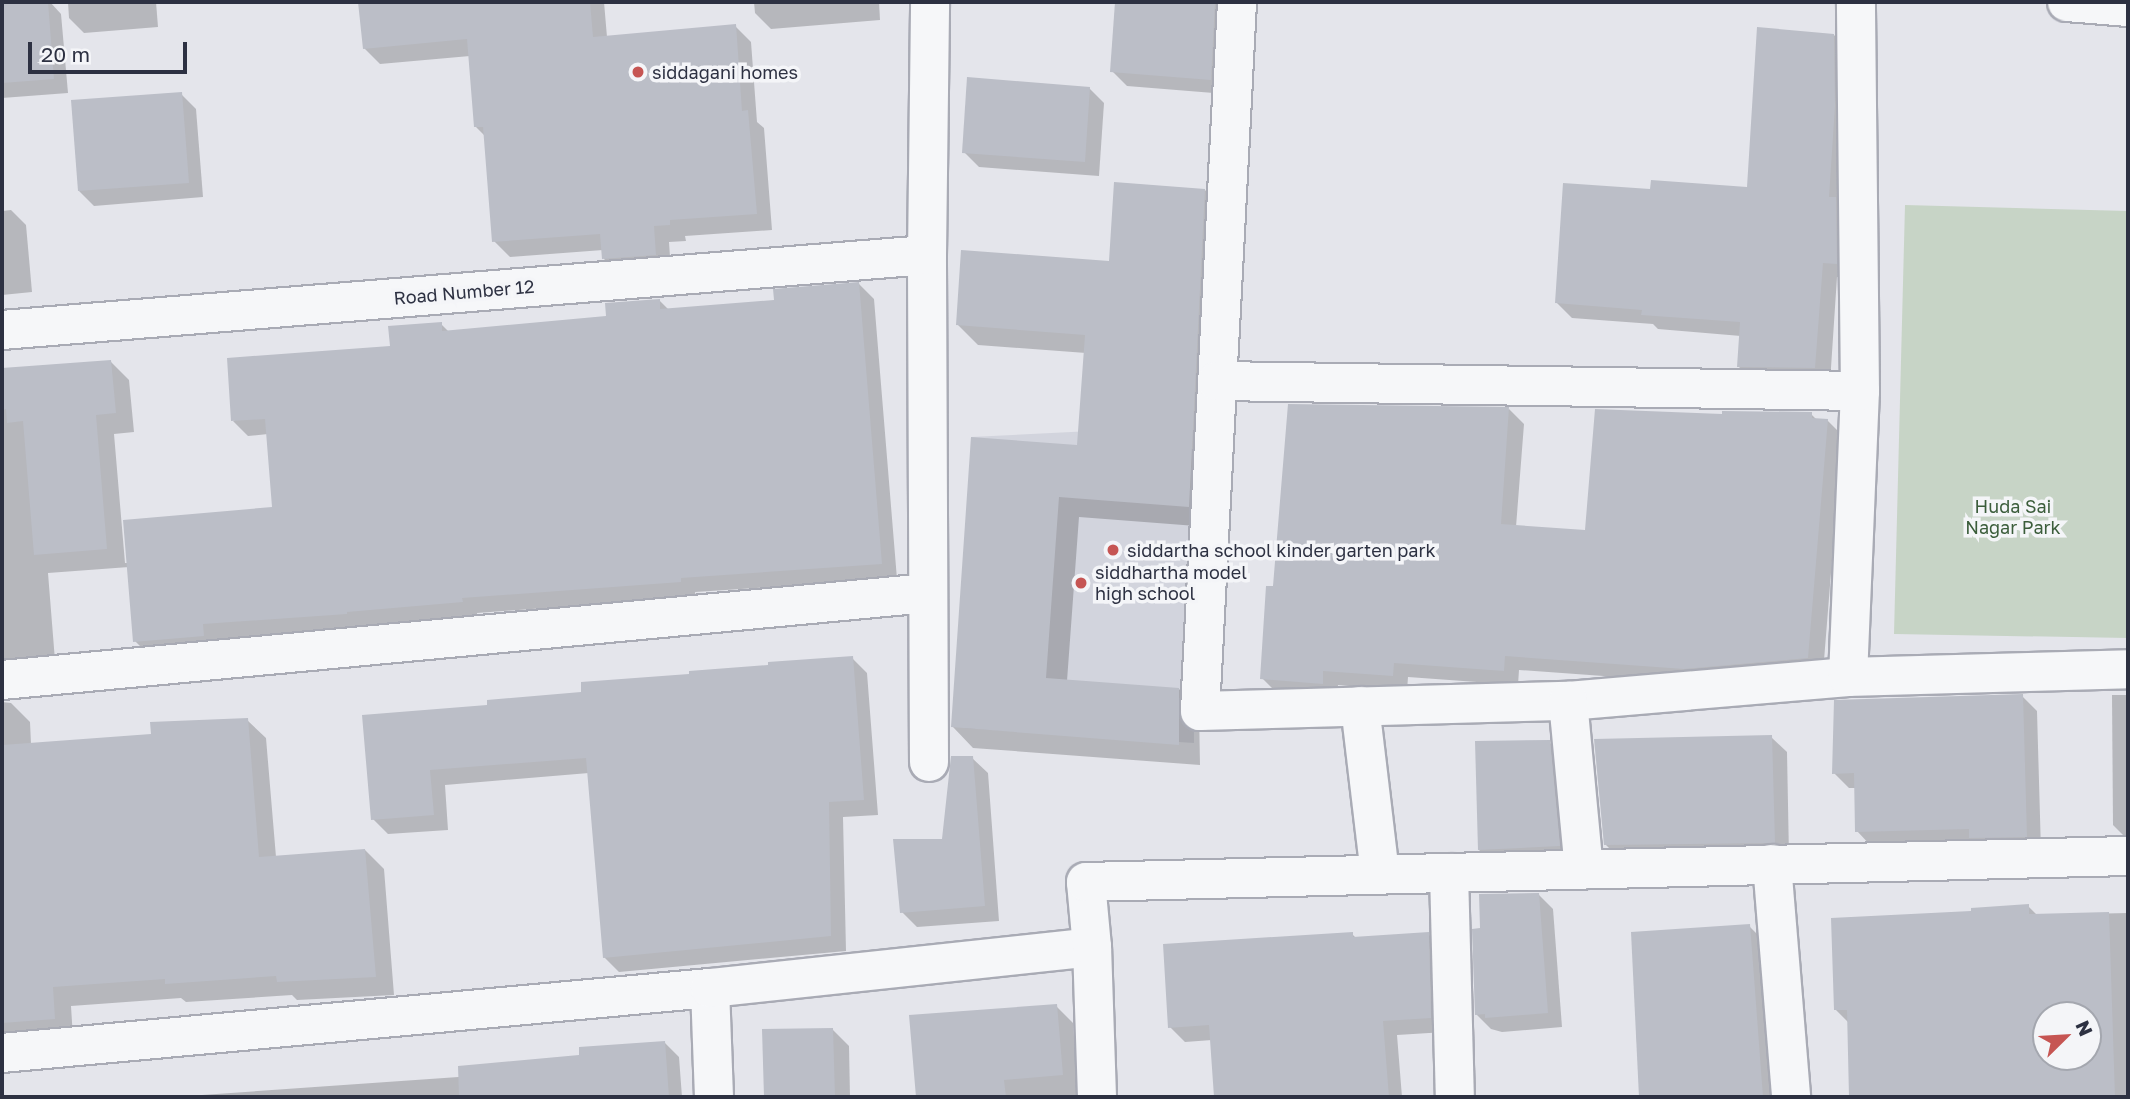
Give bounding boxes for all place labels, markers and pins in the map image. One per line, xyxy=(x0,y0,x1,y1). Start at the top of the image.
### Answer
place label: siddagani homes xyxy=(652,61,798,83)
marker: siddagani homes xyxy=(630,64,646,80)
place label: siddartha school kinder garten park xyxy=(1127,539,1436,561)
marker: siddartha school kinder garten park xyxy=(1105,542,1121,558)
place label: siddhartha model high school xyxy=(1095,562,1247,604)
marker: siddhartha model high school xyxy=(1073,575,1089,591)

